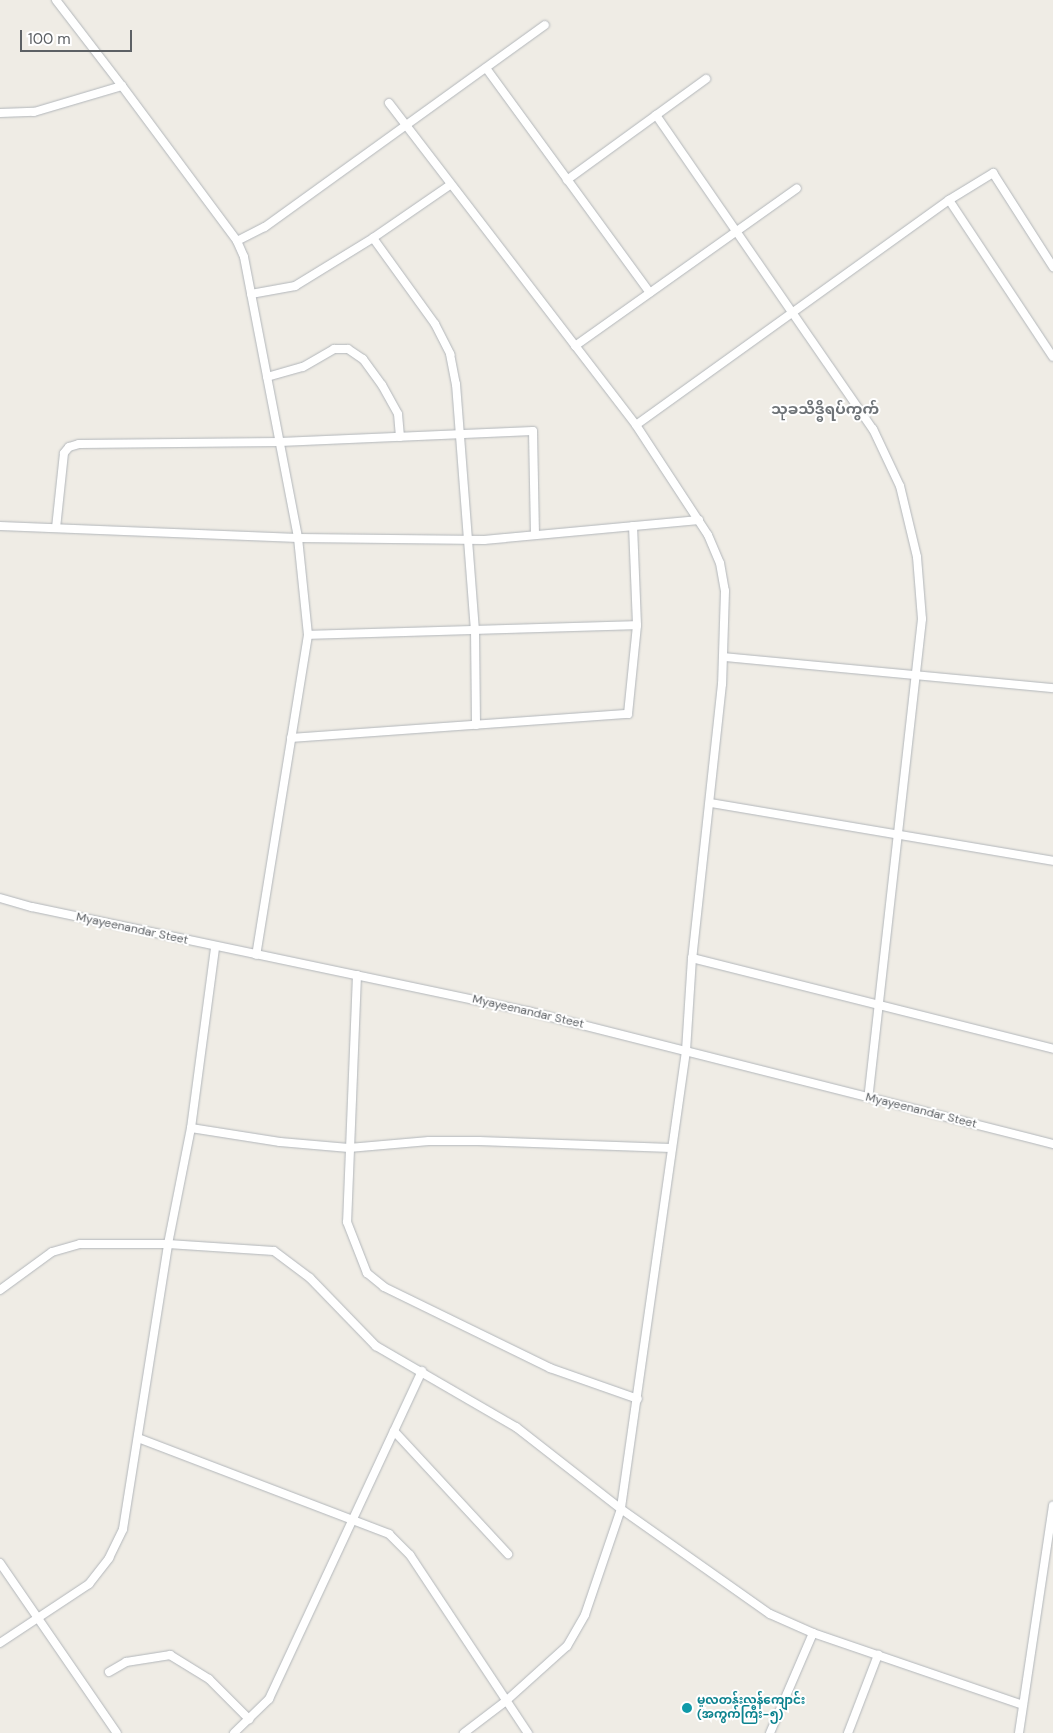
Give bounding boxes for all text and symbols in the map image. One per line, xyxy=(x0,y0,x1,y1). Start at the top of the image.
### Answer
scale bar xyxy=(22,20,135,52)
text: 100 m xyxy=(28,29,71,49)
district label: သုခသိဒ္ဓိရပ်ကွက် xyxy=(771,401,879,419)
street label: Myayeenandar Steet xyxy=(75,910,189,948)
street label: Myayeenandar Steet xyxy=(471,992,585,1032)
street label: Myayeenandar Steet xyxy=(864,1090,978,1132)
place label: မူလတန်းလွန်ကျောင်း (အကွက်ကြီး-၅) xyxy=(697,1694,805,1722)
marker: မူလတန်းလွန်ကျောင်း (အကွက်ကြီး-၅) xyxy=(681,1702,693,1714)

